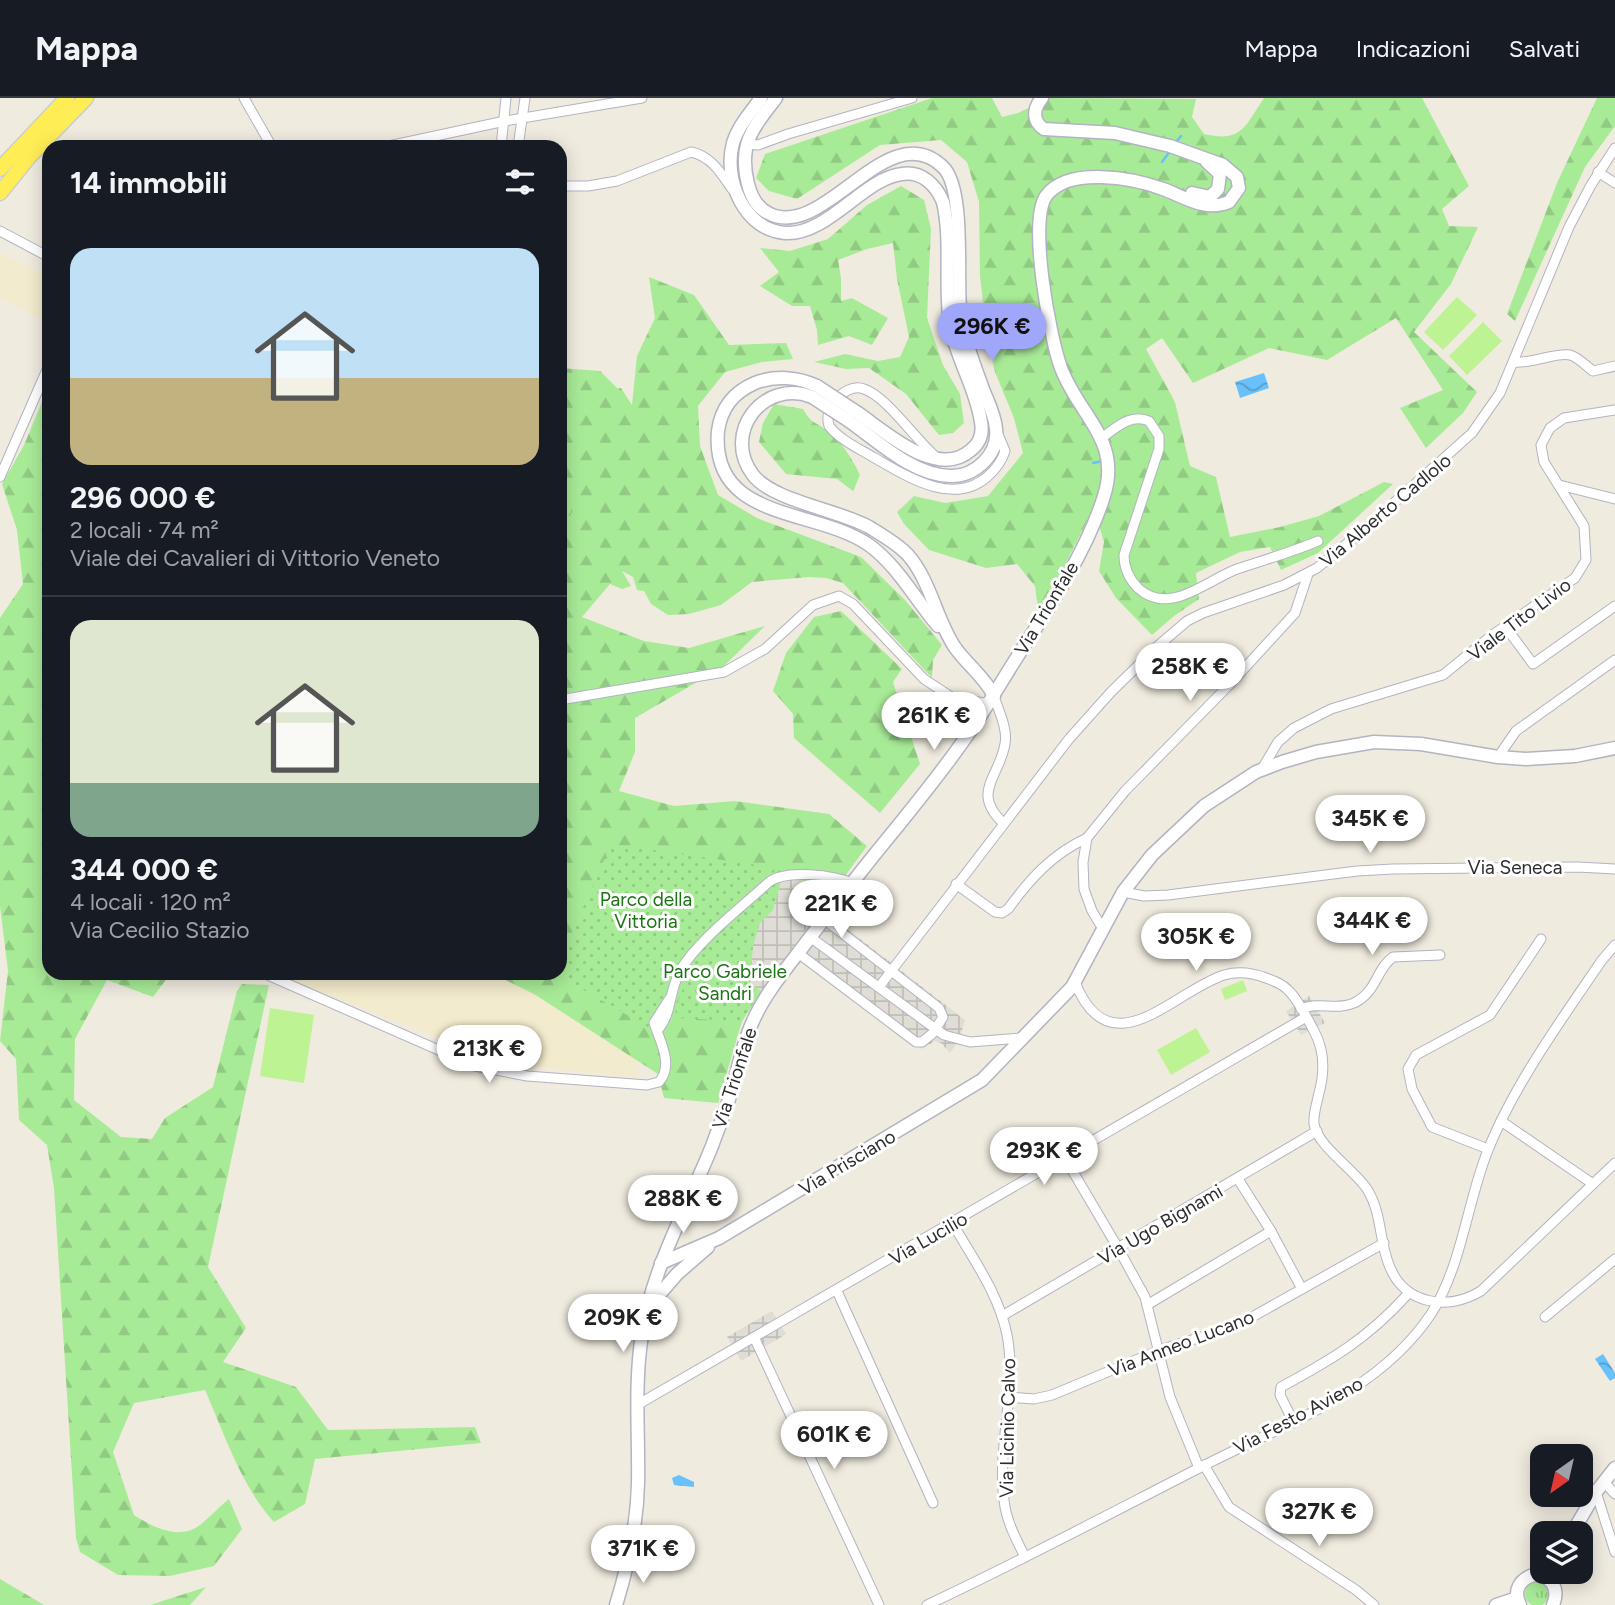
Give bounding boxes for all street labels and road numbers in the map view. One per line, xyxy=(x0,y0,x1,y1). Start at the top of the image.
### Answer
street label: Via Alberto Cadlolo xyxy=(1315,449,1456,572)
street label: Via Trionfale xyxy=(1009,557,1083,659)
street label: Viale Tito Livio xyxy=(1463,573,1576,666)
street label: Via Seneca xyxy=(1468,856,1562,879)
street label: Via Trionfale xyxy=(707,1025,762,1132)
street label: Via Prisciano xyxy=(795,1125,900,1200)
street label: Via Ugo Bignami xyxy=(1094,1179,1227,1269)
street label: Via Lucilio xyxy=(885,1207,972,1270)
street label: Via Anneo Lucano xyxy=(1105,1305,1257,1382)
street label: Via Licinio Calvo xyxy=(995,1358,1020,1498)
street label: Via Festo Avieno xyxy=(1230,1372,1367,1459)

